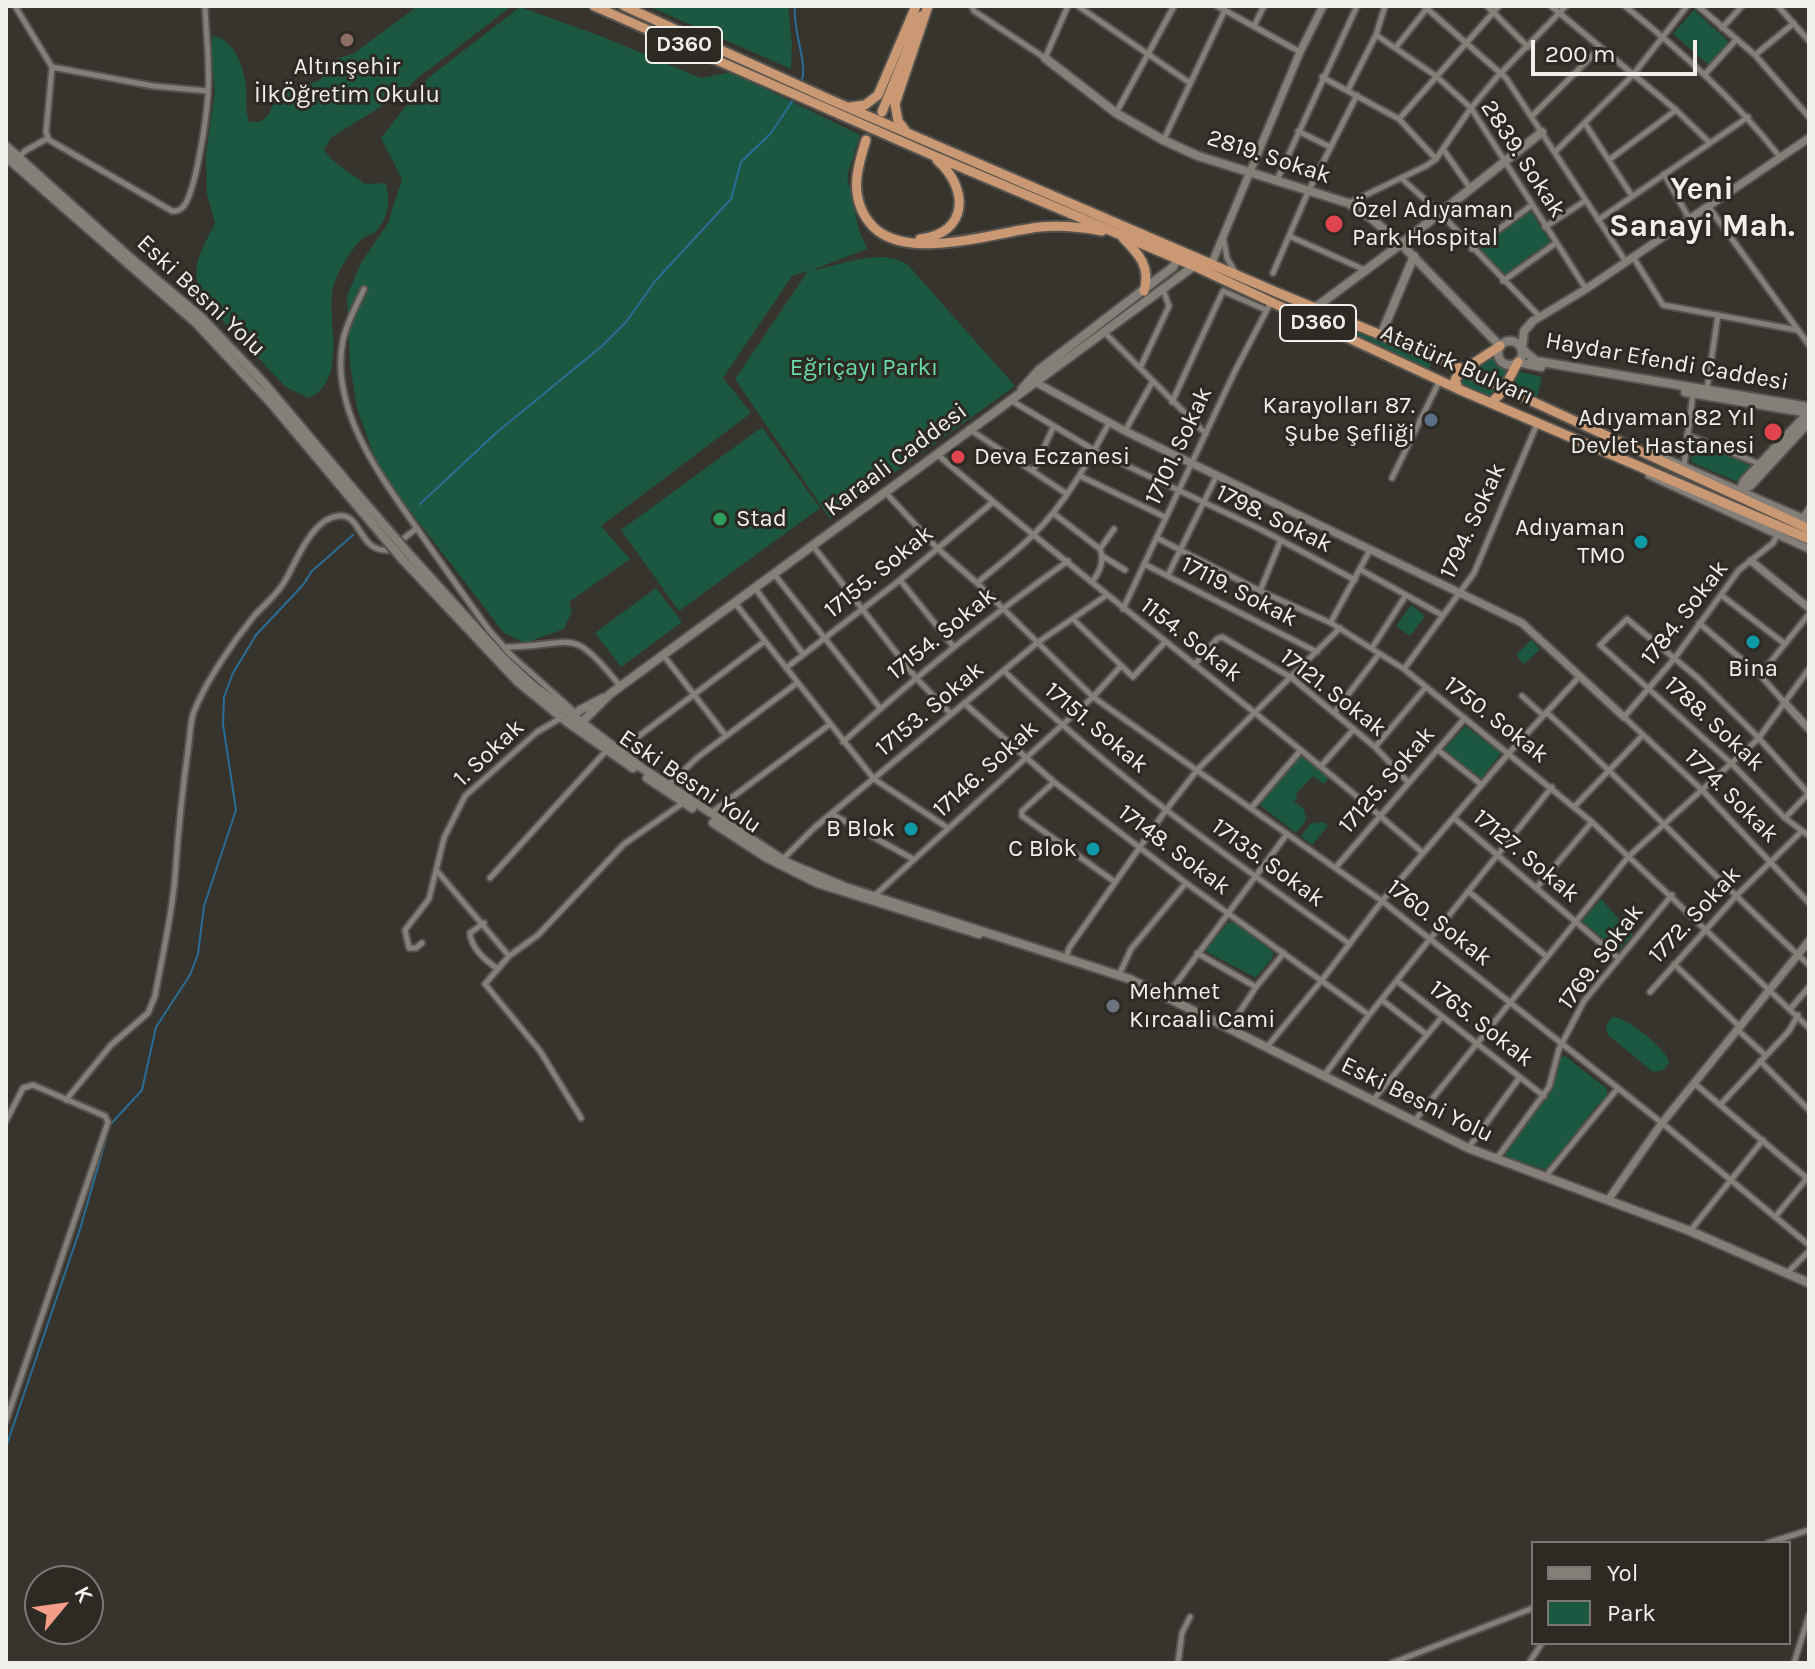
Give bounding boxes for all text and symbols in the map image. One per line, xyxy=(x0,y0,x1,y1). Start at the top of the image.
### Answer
scale bar xyxy=(1535,24,1701,74)
road number: D360 xyxy=(646,27,722,63)
marker: Altınşehir İlkÖğretim Okulu xyxy=(338,31,356,49)
text: 200 m xyxy=(1545,40,1616,68)
place label: Altınşehir İlkÖğretim Okulu xyxy=(254,53,440,109)
street label: 2839. Sokak xyxy=(1474,95,1572,223)
street label: 2819. Sokak xyxy=(1204,123,1334,191)
district label: Yeni Sanayi Mah. xyxy=(1609,171,1795,246)
place label: Özel Adıyaman Park Hospital xyxy=(1352,196,1513,252)
marker: Özel Adıyaman Park Hospital xyxy=(1323,213,1345,235)
street label: Eski Besni Yolu xyxy=(131,229,271,363)
road number: D360 xyxy=(1280,305,1356,341)
street label: Atatürk Bulvarı xyxy=(1376,318,1538,412)
street label: Haydar Efendi Caddesi xyxy=(1543,326,1791,398)
park label: Eğriçayı Parkı xyxy=(790,354,938,382)
street label: 17101. Sokak xyxy=(1139,382,1219,510)
place label: Karayolları 87. Şube Şefliği xyxy=(1263,392,1415,448)
street label: Karaali Caddesi xyxy=(819,397,973,523)
place label: Adıyaman 82 Yıl Devlet Hastanesi xyxy=(1570,404,1755,460)
marker: Karayolları 87. Şube Şefliği xyxy=(1422,411,1440,429)
marker: Adıyaman 82 Yıl Devlet Hastanesi xyxy=(1762,421,1784,443)
place label: Deva Eczanesi xyxy=(974,443,1130,471)
marker: Deva Eczanesi xyxy=(949,448,967,466)
street label: 1794. Sokak xyxy=(1434,459,1512,583)
street label: 1798. Sokak xyxy=(1211,478,1337,560)
place label: Stad xyxy=(736,505,787,533)
marker: Stad xyxy=(711,510,729,528)
place label: Adıyaman TMO xyxy=(1515,514,1625,570)
street label: 17155. Sokak xyxy=(819,519,939,625)
marker: Adıyaman TMO xyxy=(1632,533,1650,551)
street label: 17119. Sokak xyxy=(1176,550,1302,634)
street label: 1784. Sokak xyxy=(1635,555,1735,671)
street label: 17154. Sokak xyxy=(882,581,1002,687)
street label: 1154. Sokak xyxy=(1135,592,1247,688)
marker: Bina xyxy=(1744,633,1762,651)
street label: 17121. Sokak xyxy=(1274,643,1392,743)
street label: 17153. Sokak xyxy=(870,655,990,763)
place label: Bina xyxy=(1728,655,1778,683)
street label: 1750. Sokak xyxy=(1438,670,1554,770)
street label: 1788. Sokak xyxy=(1658,670,1770,778)
street label: 17151. Sokak xyxy=(1038,676,1154,780)
street label: 1. Sokak xyxy=(448,713,530,793)
street label: 17146. Sokak xyxy=(927,714,1045,824)
street label: 17125. Sokak xyxy=(1333,721,1441,839)
street label: Eski Besni Yolu xyxy=(613,724,767,840)
street label: 1774. Sokak xyxy=(1678,743,1784,849)
street label: 17148. Sokak xyxy=(1112,798,1236,902)
street label: 17127. Sokak xyxy=(1467,803,1585,909)
street label: 17135. Sokak xyxy=(1206,812,1330,914)
place label: B Blok xyxy=(826,815,895,843)
marker: B Blok xyxy=(902,820,920,838)
place label: C Blok xyxy=(1008,835,1077,863)
marker: C Blok xyxy=(1084,840,1102,858)
street label: 1772. Sokak xyxy=(1643,860,1747,970)
street label: 1760. Sokak xyxy=(1381,873,1497,973)
street label: 1769. Sokak xyxy=(1552,899,1650,1015)
street label: 1765. Sokak xyxy=(1423,974,1539,1074)
place label: Mehmet Kırcaali Cami xyxy=(1129,978,1275,1034)
marker: Mehmet Kırcaali Cami xyxy=(1104,997,1122,1015)
street label: Eski Besni Yolu xyxy=(1336,1051,1498,1149)
legend xyxy=(1531,1541,1791,1645)
text: Yol xyxy=(1607,1559,1638,1587)
north arrow xyxy=(24,1565,104,1645)
text: K xyxy=(68,1582,98,1607)
text: Park xyxy=(1607,1599,1656,1627)

